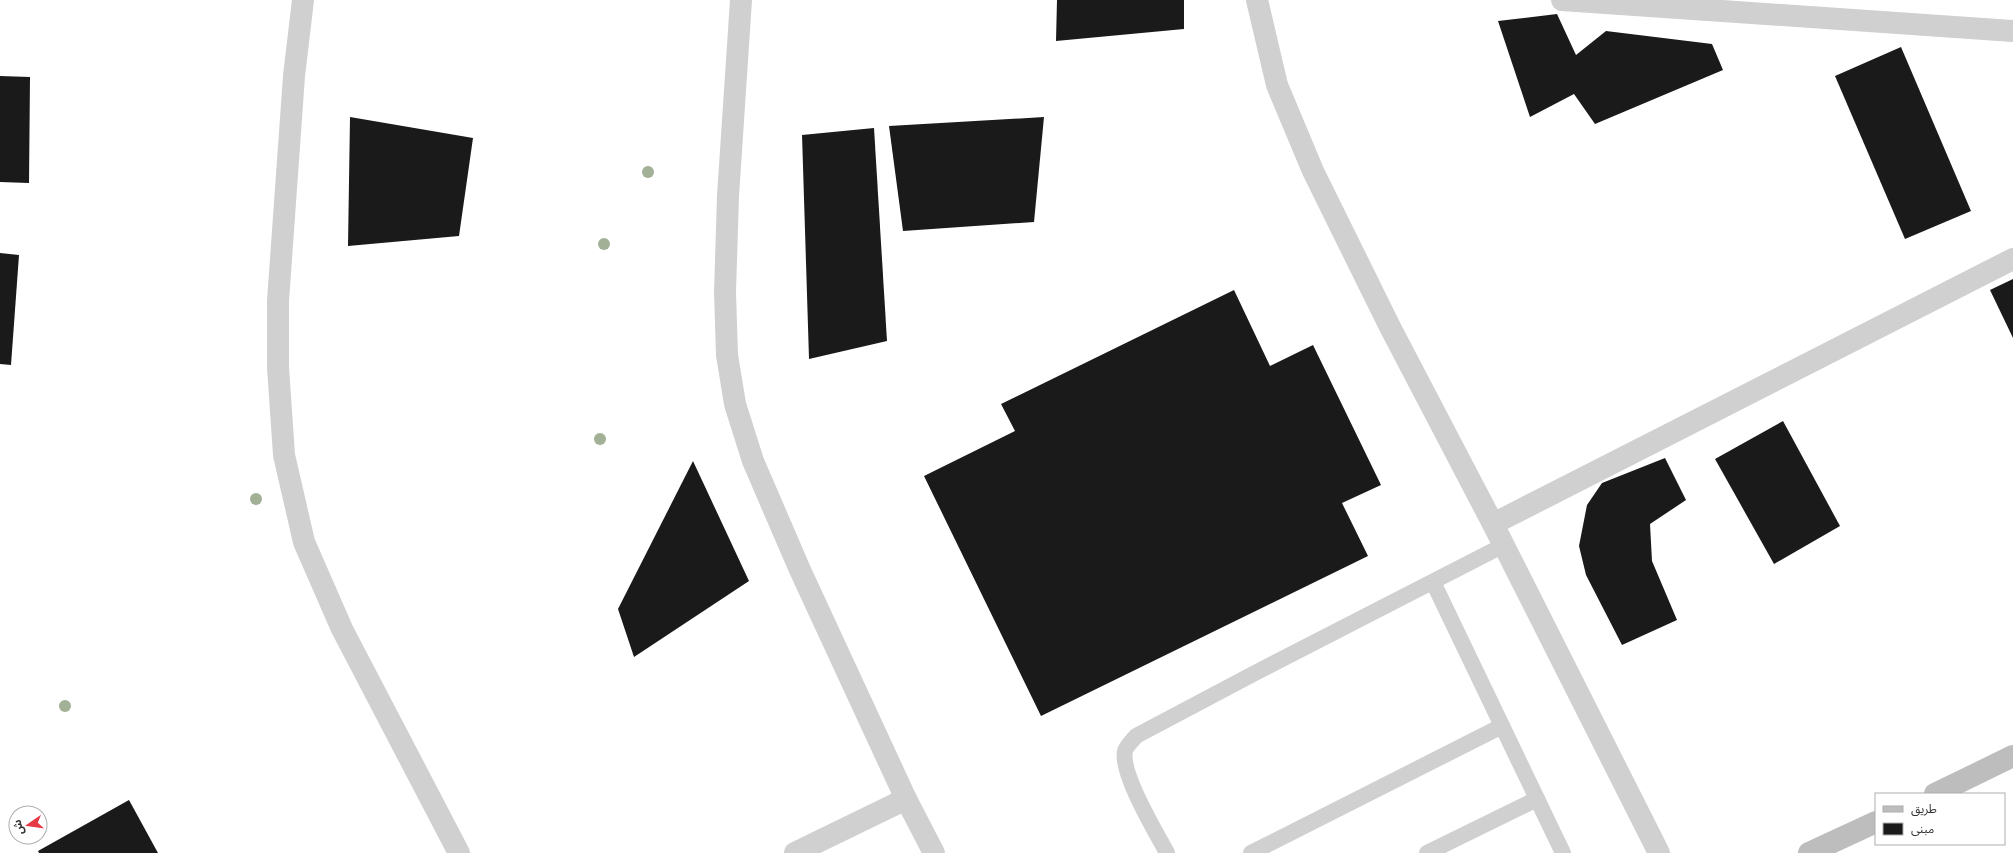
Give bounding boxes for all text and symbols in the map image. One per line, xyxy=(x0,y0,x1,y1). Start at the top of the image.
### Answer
legend xyxy=(1875,793,2005,845)
text: طريق xyxy=(1911,801,1937,817)
north arrow xyxy=(8,805,48,845)
text: ش xyxy=(10,818,27,836)
text: مبنى xyxy=(1911,821,1934,836)

